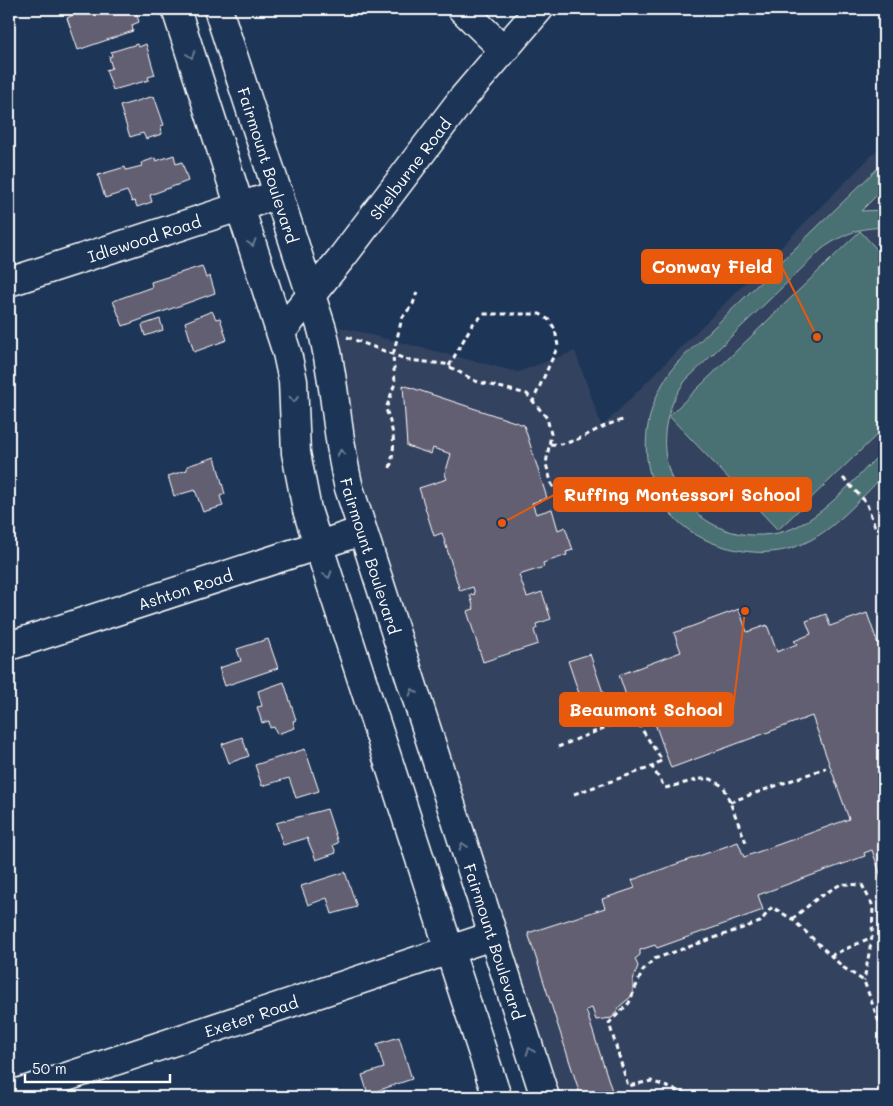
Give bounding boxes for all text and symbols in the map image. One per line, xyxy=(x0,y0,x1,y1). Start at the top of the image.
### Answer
one-way arrow xyxy=(185,50,195,59)
street label: Fairmount Boulevard xyxy=(234,84,304,246)
street label: Shelburne Road xyxy=(364,113,455,224)
street label: Idlewood Road xyxy=(85,210,203,266)
one-way arrow xyxy=(247,238,257,246)
callout: Conway Field xyxy=(642,250,782,283)
text: Conway Field xyxy=(652,254,772,278)
one-way arrow xyxy=(289,396,299,403)
one-way arrow xyxy=(337,448,347,457)
street label: Fairmount Boulevard xyxy=(336,476,406,636)
callout: Ruffing Montessori School xyxy=(554,478,811,511)
text: Ruffing Montessori School xyxy=(564,482,800,506)
street label: Ashton Road xyxy=(135,563,235,614)
one-way arrow xyxy=(322,570,332,579)
one-way arrow xyxy=(409,688,419,697)
callout: Beaumont School xyxy=(560,693,733,726)
text: Beaumont School xyxy=(569,697,723,721)
one-way arrow xyxy=(459,843,469,851)
street label: Fairmount Boulevard xyxy=(460,861,530,1022)
street label: Exeter Road xyxy=(202,991,301,1041)
one-way arrow xyxy=(525,1047,535,1056)
scale bar xyxy=(25,1051,170,1083)
text: 50 m xyxy=(32,1058,67,1078)

